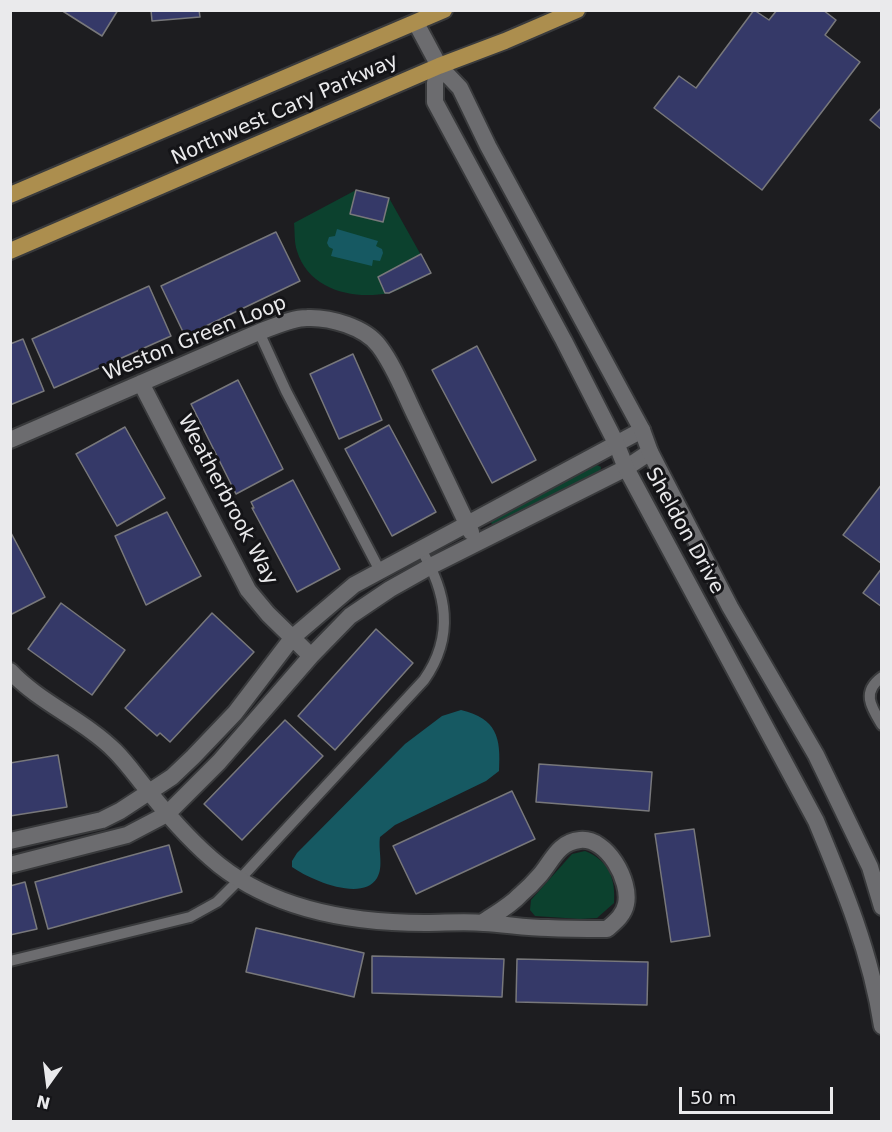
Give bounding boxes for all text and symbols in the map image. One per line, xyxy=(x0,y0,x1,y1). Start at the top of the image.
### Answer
street label: Northwest Cary Parkway xyxy=(168,49,402,171)
street label: Weston Green Loop xyxy=(100,291,290,387)
street label: Weatherbrook Way xyxy=(172,411,282,589)
street label: Sheldon Drive xyxy=(639,464,729,598)
north arrow xyxy=(18,1054,78,1114)
scale bar xyxy=(682,1075,836,1113)
text: 50 m xyxy=(690,1087,736,1108)
text: N xyxy=(35,1091,52,1113)

